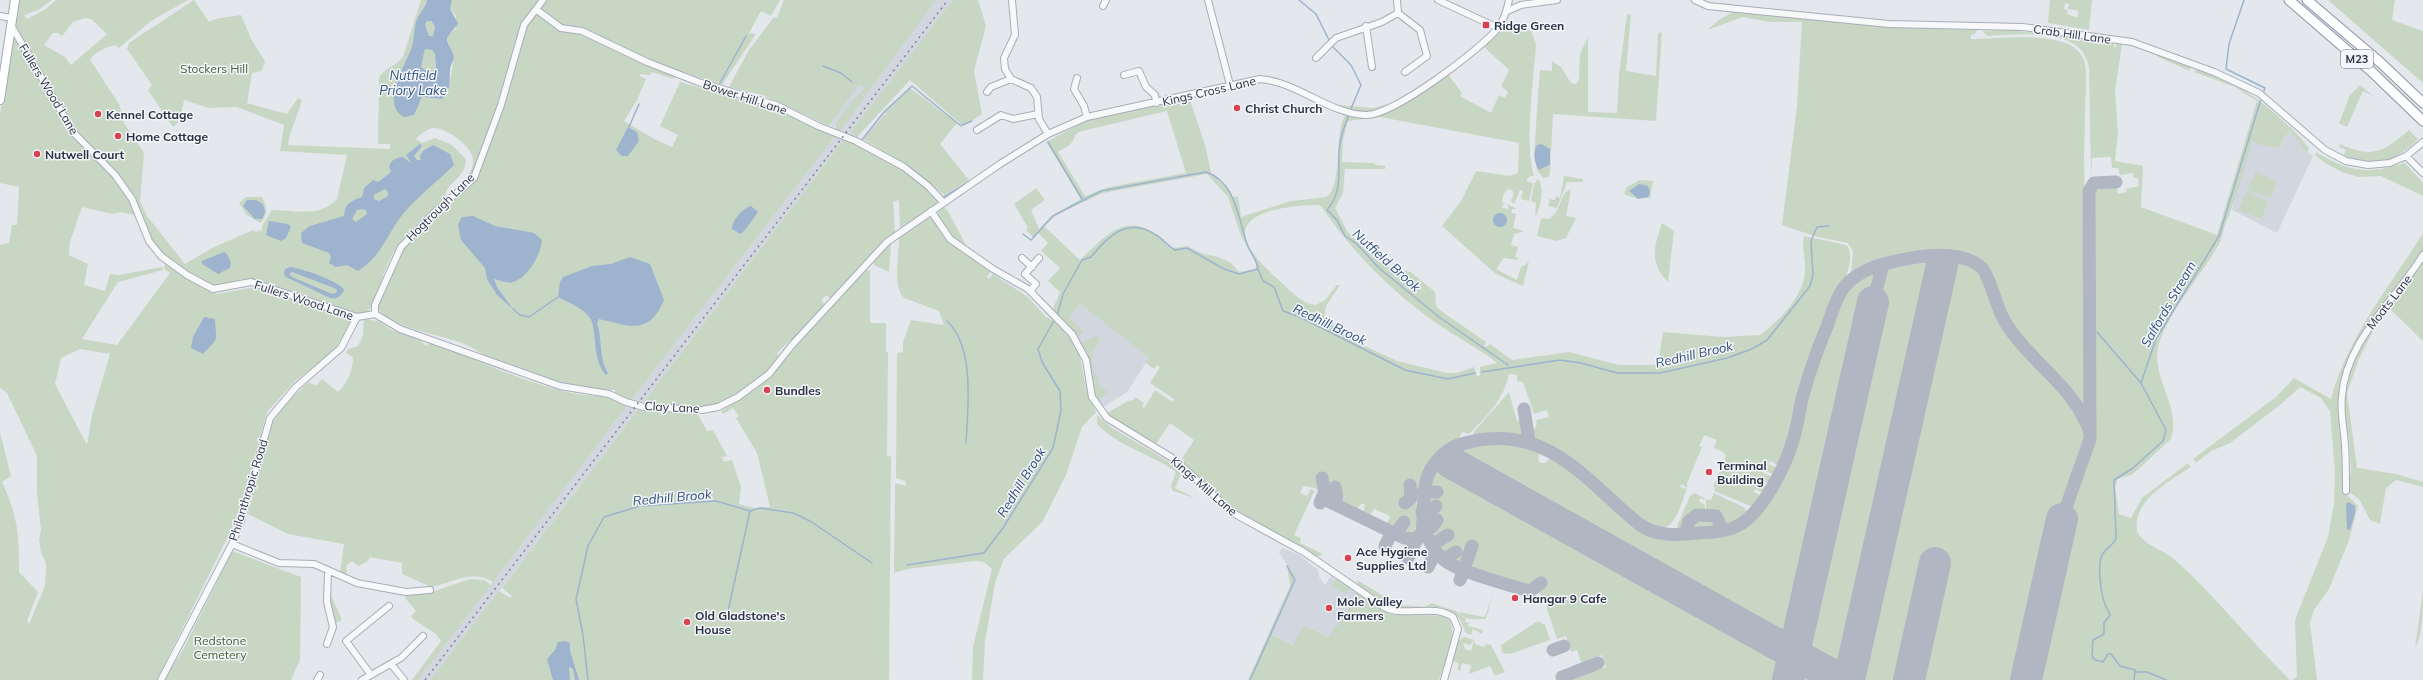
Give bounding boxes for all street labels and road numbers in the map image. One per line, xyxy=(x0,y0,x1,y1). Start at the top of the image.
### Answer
street label: Crab Hill Lane xyxy=(2032,21,2112,47)
street label: Fullers Wood Lane xyxy=(16,41,82,137)
road number: M23 xyxy=(2341,50,2373,68)
street label: Kings Cross Lane xyxy=(1161,73,1257,109)
street label: Bower Hill Lane xyxy=(701,76,789,118)
street label: Hogtrough Lane xyxy=(403,170,477,244)
street label: Moats Lane xyxy=(2363,272,2415,332)
street label: Fullers Wood Lane xyxy=(253,277,355,323)
street label: Clay Lane xyxy=(644,398,700,416)
street label: Philanthropic Road xyxy=(225,437,271,543)
street label: Kings Mill Lane xyxy=(1168,453,1240,519)

